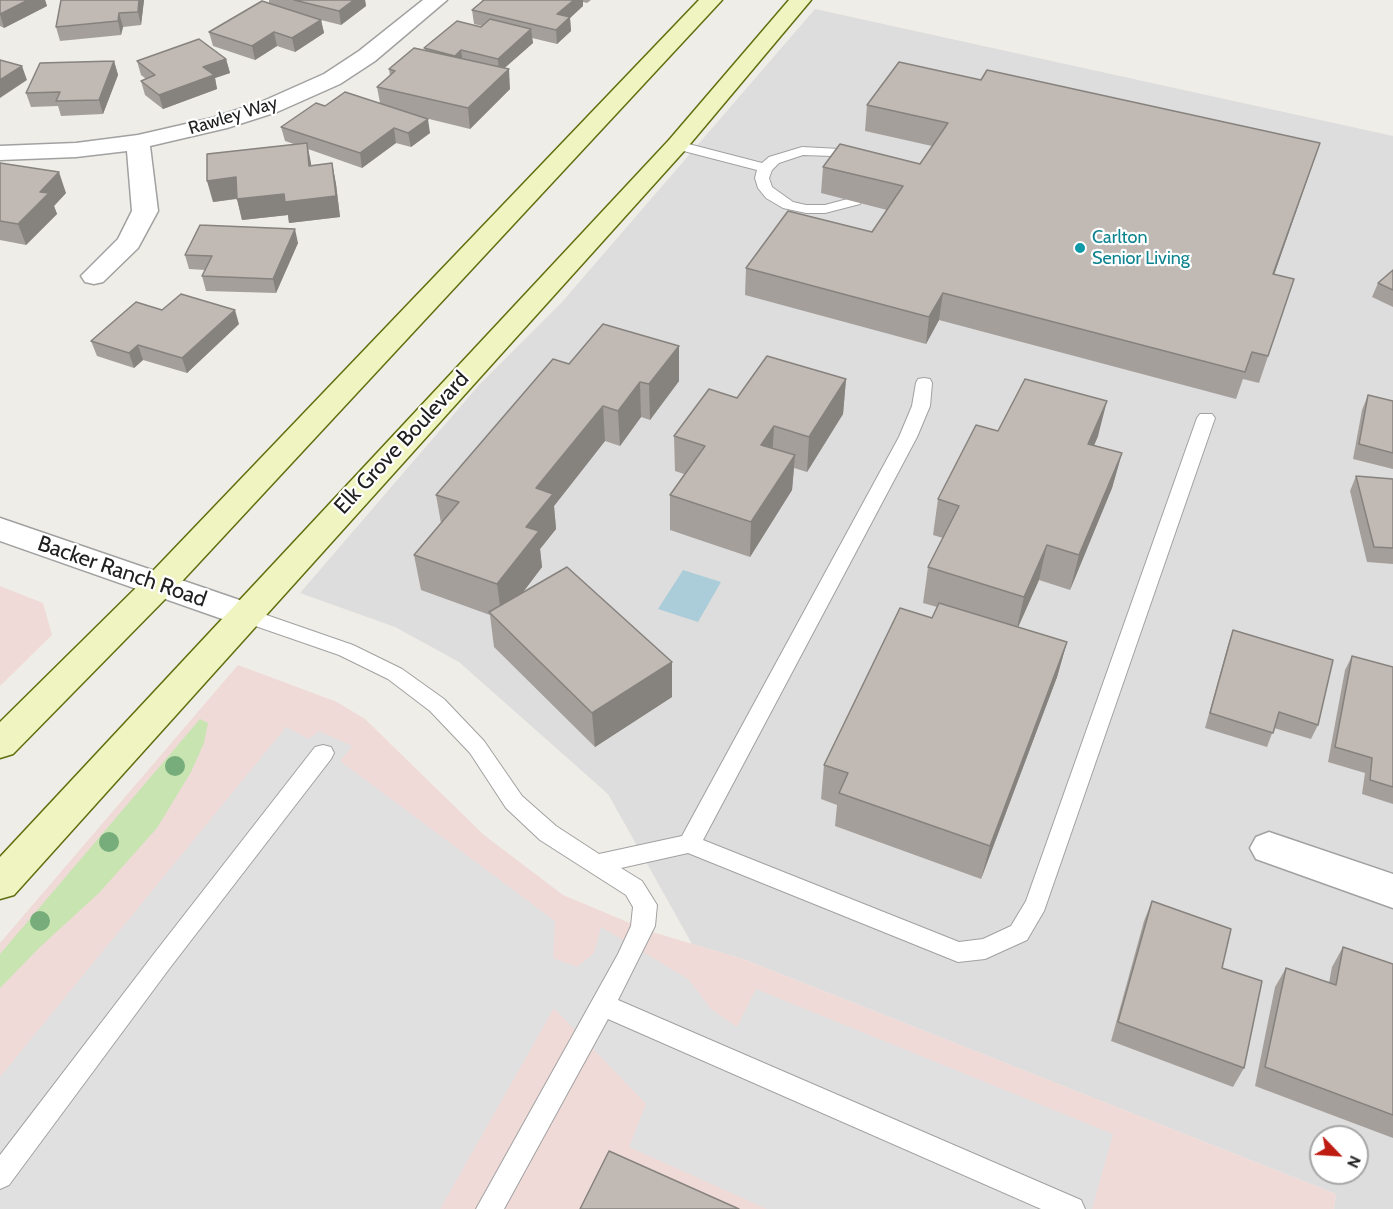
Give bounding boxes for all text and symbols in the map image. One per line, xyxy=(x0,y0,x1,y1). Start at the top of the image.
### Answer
street label: Rawley Way xyxy=(186,92,280,140)
place label: Carlton Senior Living xyxy=(1092,227,1190,270)
marker: Carlton Senior Living xyxy=(1073,241,1087,255)
street label: Elk Grove Boulevard xyxy=(329,366,475,520)
street label: Backer Ranch Road xyxy=(34,531,210,613)
north arrow xyxy=(1309,1125,1369,1185)
text: N xyxy=(1343,1153,1365,1171)

